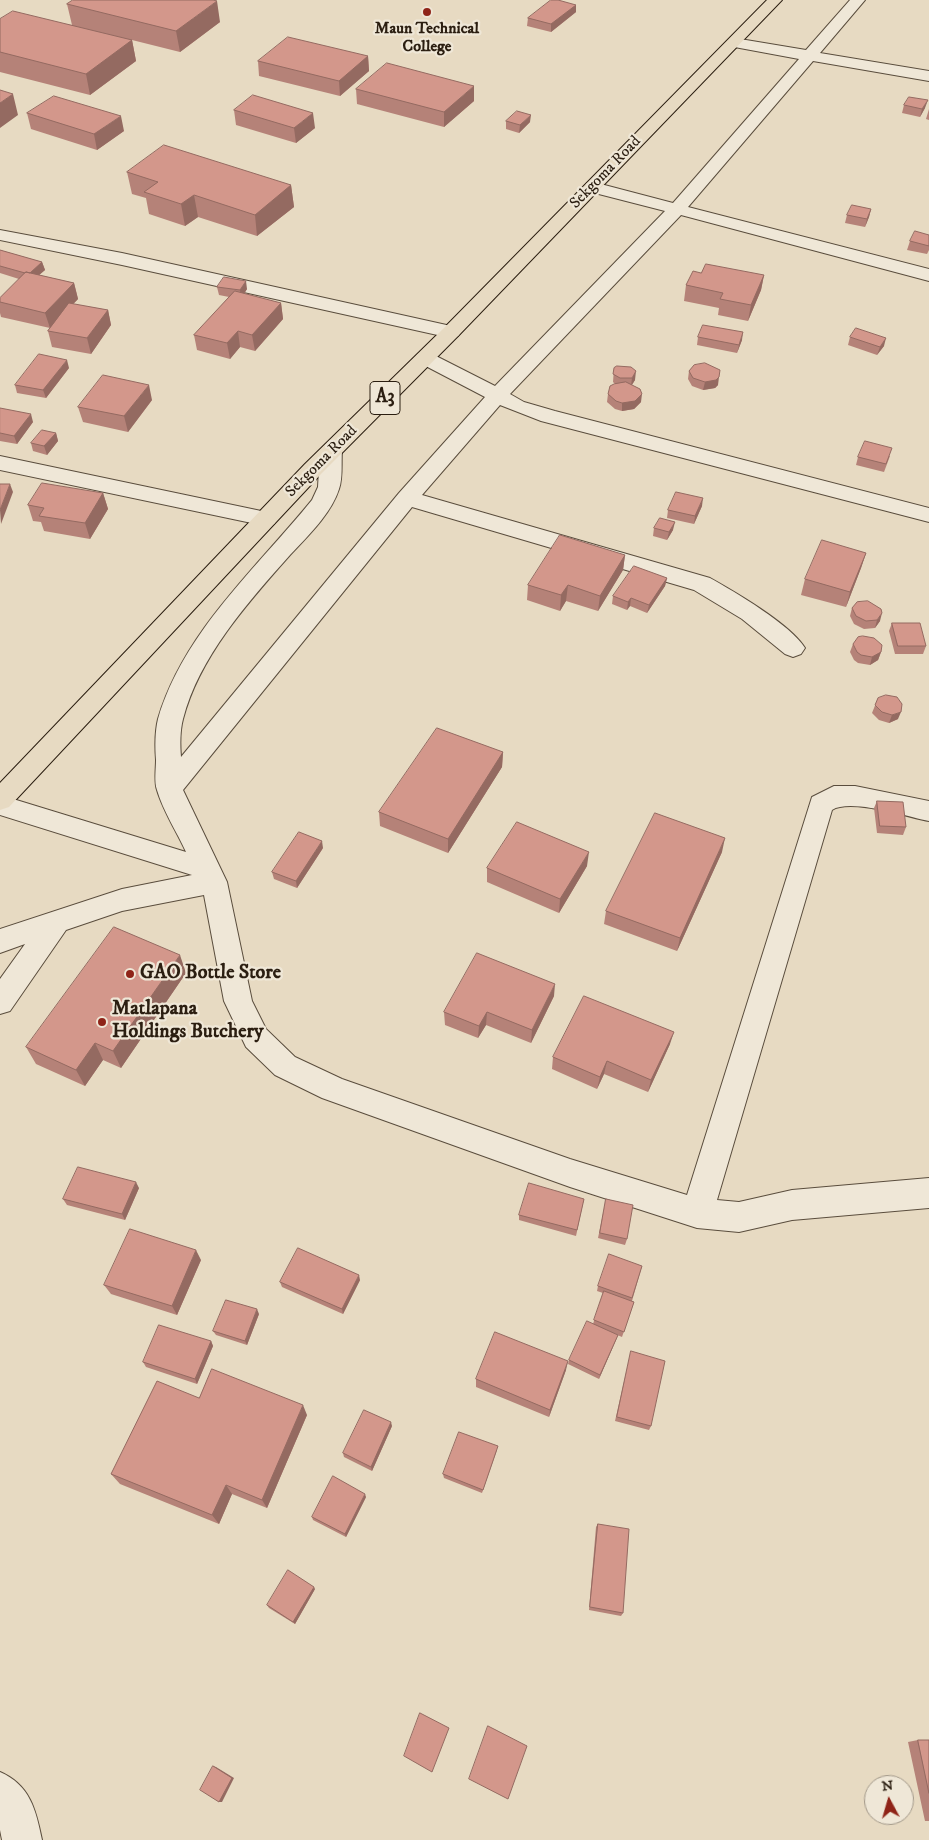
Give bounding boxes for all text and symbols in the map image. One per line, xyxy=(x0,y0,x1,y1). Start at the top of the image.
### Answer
marker: Maun Technical College xyxy=(421,6,433,18)
place label: Maun Technical College xyxy=(375,20,479,58)
street label: Sekgoma Road xyxy=(567,133,645,213)
road number: A3 xyxy=(370,382,400,414)
street label: Sekgoma Road xyxy=(282,422,362,502)
place label: GAO Bottle Store xyxy=(140,962,281,986)
marker: GAO Bottle Store xyxy=(124,968,136,980)
place label: Matlapana Holdings Butchery xyxy=(112,998,263,1045)
marker: Matlapana Holdings Butchery xyxy=(96,1016,108,1028)
north arrow xyxy=(864,1775,914,1825)
text: N xyxy=(881,1777,894,1796)

